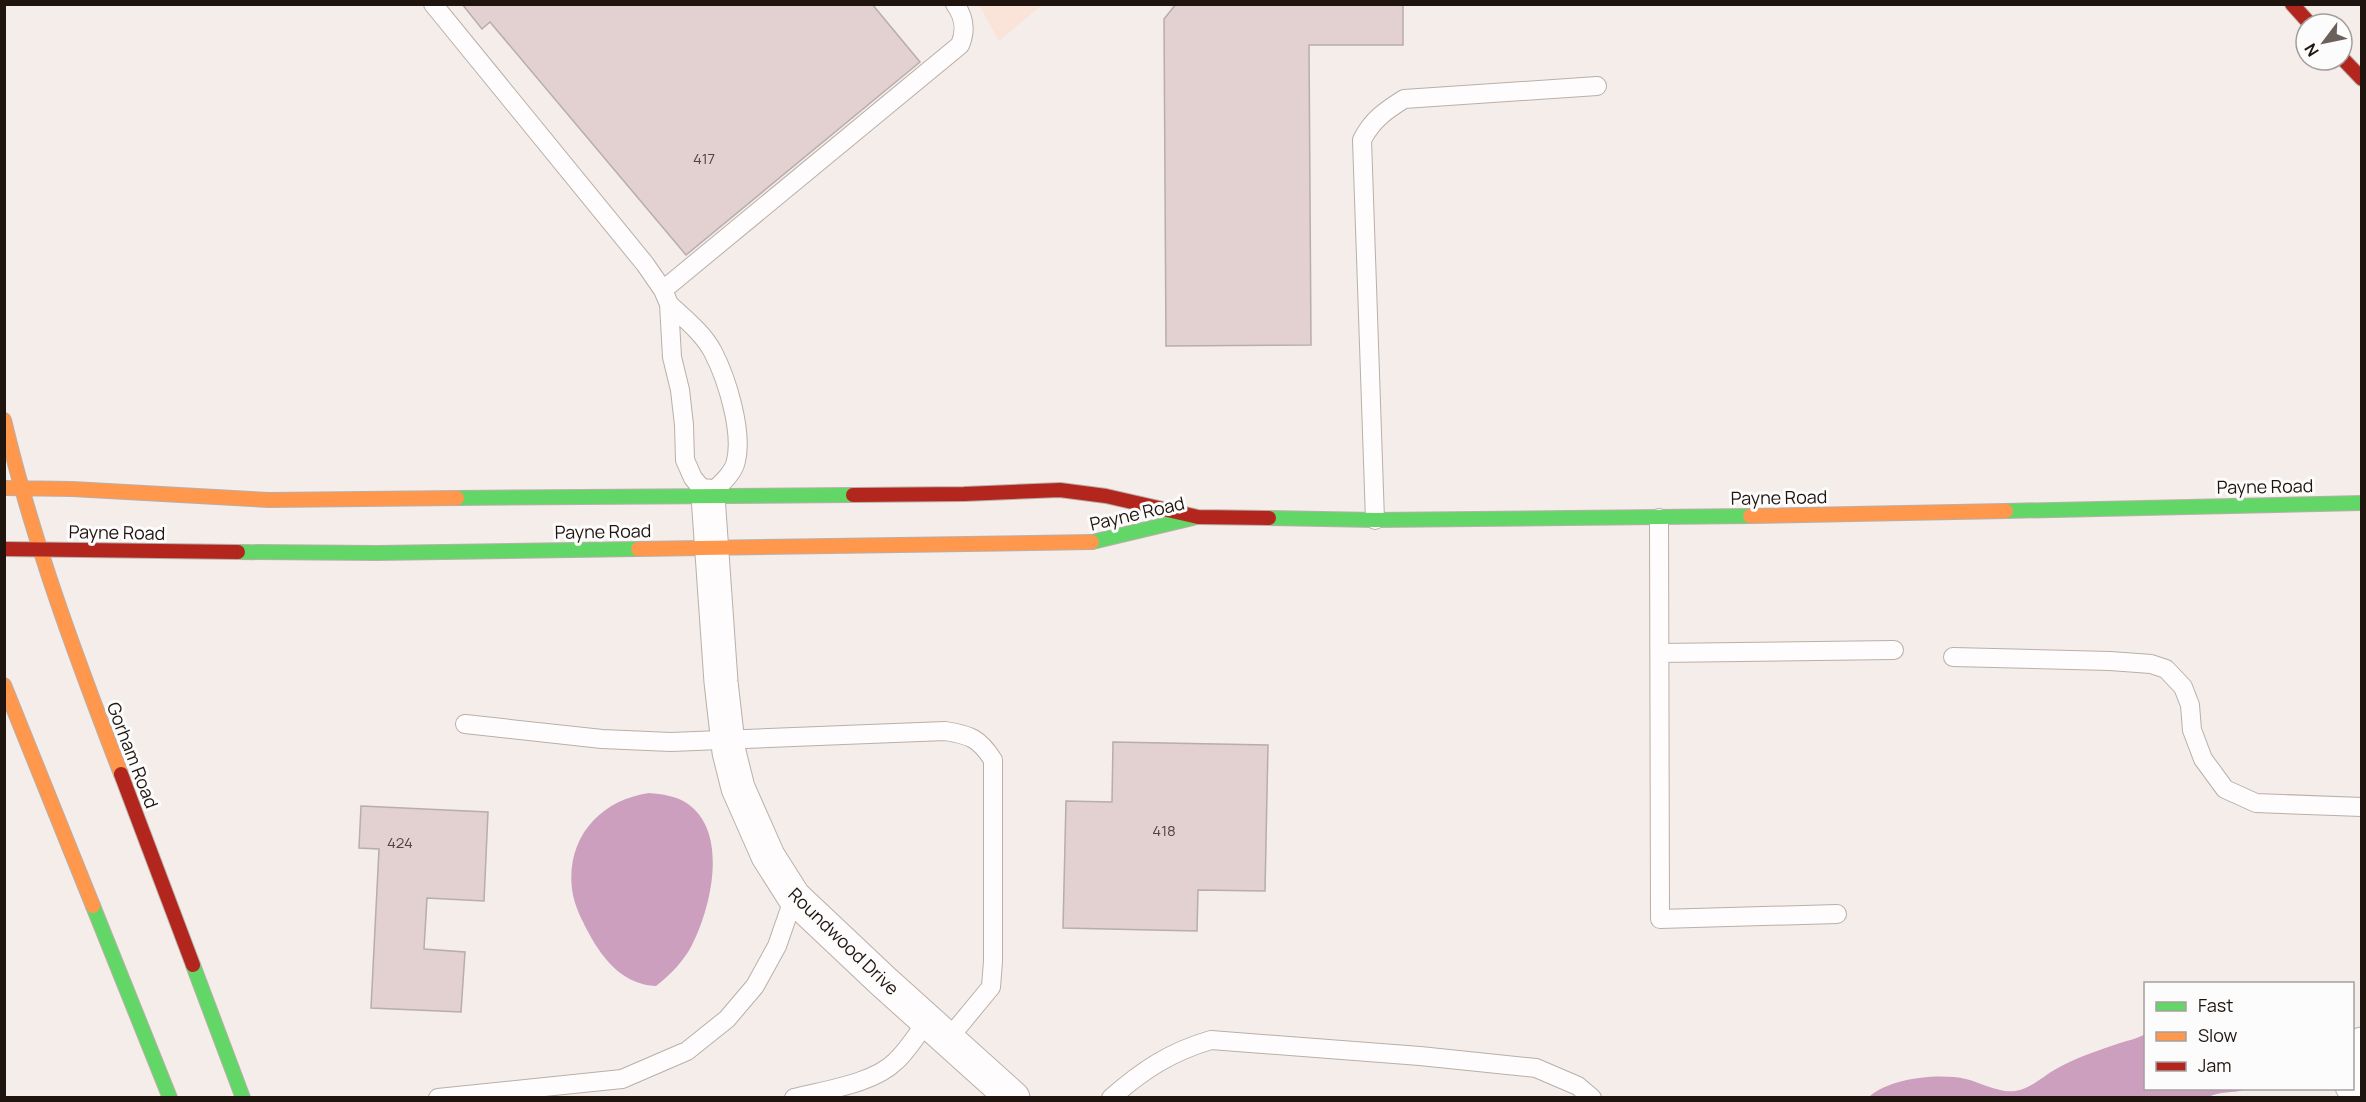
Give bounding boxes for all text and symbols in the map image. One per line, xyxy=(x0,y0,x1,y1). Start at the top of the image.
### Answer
north arrow xyxy=(2294,12,2354,72)
text: N xyxy=(2299,39,2324,61)
house number: 417 xyxy=(693,148,715,169)
street label: Payne Road xyxy=(2216,473,2314,499)
street label: Payne Road xyxy=(1730,484,1828,510)
street label: Payne Road xyxy=(1087,490,1187,536)
street label: Payne Road xyxy=(554,518,652,544)
street label: Payne Road xyxy=(68,519,166,545)
street label: Gorham Road xyxy=(102,698,164,812)
house number: 418 xyxy=(1152,820,1176,841)
house number: 424 xyxy=(387,832,413,853)
street label: Roundwood Drive xyxy=(783,882,905,1000)
legend xyxy=(2144,982,2354,1090)
text: Fast xyxy=(2198,993,2233,1017)
text: Slow xyxy=(2198,1023,2238,1047)
text: Jam xyxy=(2198,1053,2232,1077)

